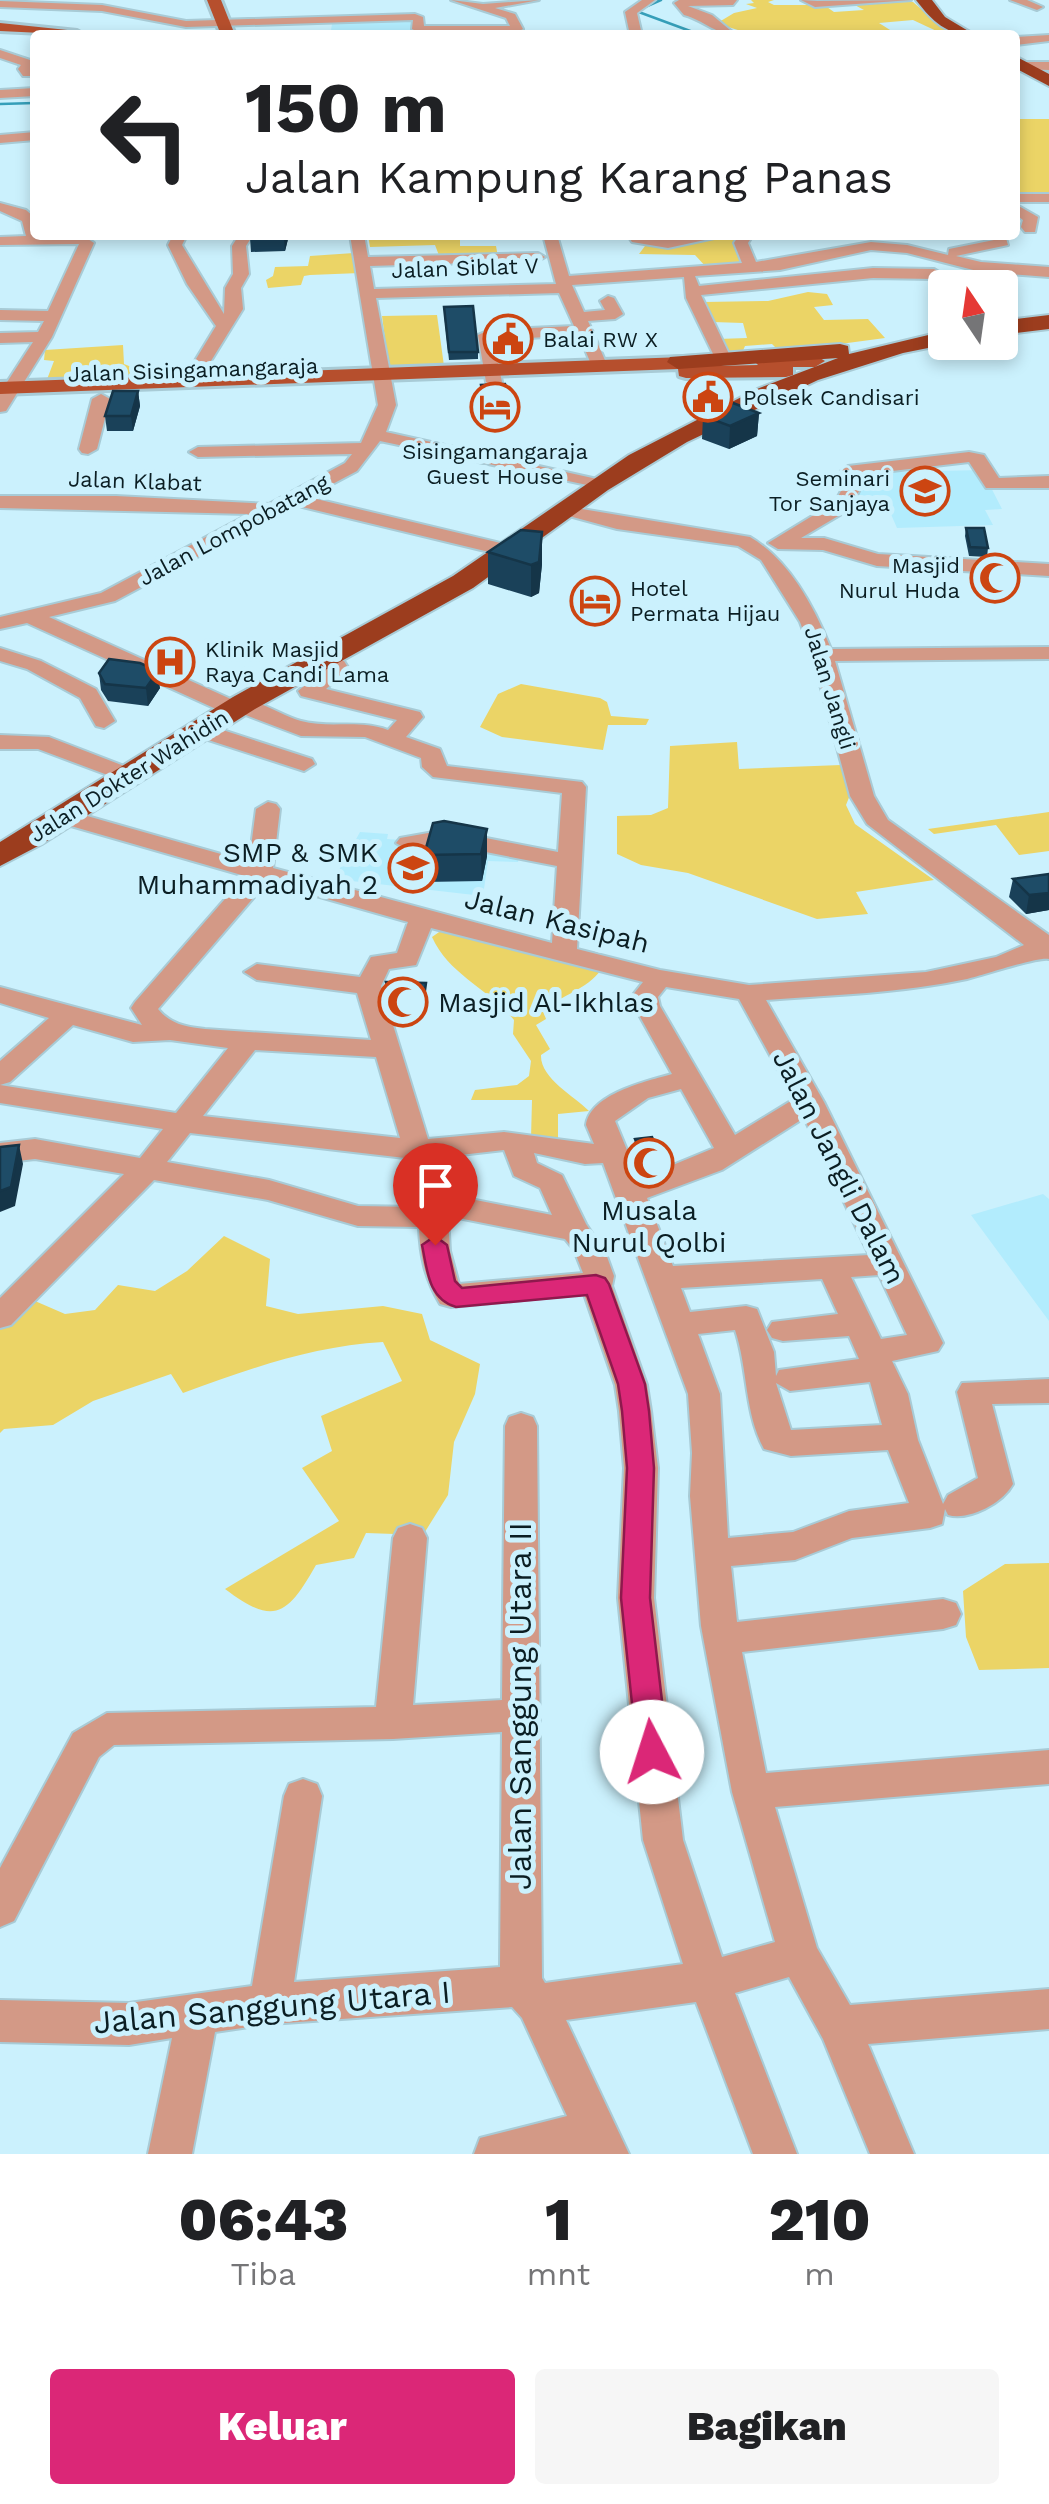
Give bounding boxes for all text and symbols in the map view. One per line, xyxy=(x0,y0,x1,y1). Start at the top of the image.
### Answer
text: 150 m xyxy=(245,67,447,149)
icon: left xyxy=(80,70,210,200)
text: Jalan Kampung Karang Panas xyxy=(245,151,893,204)
street label: Jalan Siblat V xyxy=(391,253,539,283)
north arrow xyxy=(928,270,1018,360)
map controls xyxy=(928,270,1018,360)
public building icon: Balai RW X xyxy=(482,313,534,365)
place label: Balai RW X xyxy=(543,327,658,352)
street label: Jalan Sisingamangaraja xyxy=(67,353,319,387)
public building icon: Polsek Candisari xyxy=(682,371,734,423)
hotel icon: Sisingamangaraja Guest House xyxy=(469,381,521,433)
place label: Polsek Candisari xyxy=(743,385,920,410)
place label: Sisingamangaraja Guest House xyxy=(402,439,588,489)
school or university icon: Seminari Tor Sanjaya xyxy=(899,465,951,517)
street label: Jalan Klabat xyxy=(68,466,202,496)
place label: Seminari Tor Sanjaya xyxy=(769,466,890,516)
street label: Jalan Lompobatang xyxy=(135,469,334,591)
mosque icon: Masjid Nurul Huda xyxy=(969,552,1021,604)
place label: Masjid Nurul Huda xyxy=(839,553,960,603)
hotel icon: Hotel Permata Hijau xyxy=(569,575,621,627)
place label: Hotel Permata Hijau xyxy=(630,576,780,626)
street label: Jalan Jangli xyxy=(800,624,860,752)
hospital icon: Klinik Masjid Raya Candi Lama xyxy=(144,636,196,688)
place label: Klinik Masjid Raya Candi Lama xyxy=(205,637,389,687)
street label: Jalan Dokter Wahidin xyxy=(25,705,233,847)
place label: SMP & SMK Muhammadiyah 2 xyxy=(136,836,378,901)
school or university icon: SMP & SMK Muhammadiyah 2 xyxy=(387,842,439,894)
street label: Jalan Kasipah xyxy=(461,882,653,960)
mosque icon: Masjid Al-Ikhlas xyxy=(377,976,429,1028)
place label: Masjid Al-Ikhlas xyxy=(438,986,654,1019)
street label: Jalan Jangli Dalam xyxy=(766,1045,912,1289)
mosque icon: Musala Nurul Qolbi xyxy=(623,1137,675,1189)
pin xyxy=(393,1143,478,1246)
icon: arrive xyxy=(408,1158,463,1213)
place label: Musala Nurul Qolbi xyxy=(572,1194,726,1259)
street label: Jalan Sanggung Utara II xyxy=(501,1522,539,1890)
position arrow xyxy=(600,1700,704,1804)
street label: Jalan Sanggung Utara I xyxy=(92,1972,452,2042)
text: 06:43 xyxy=(178,2184,348,2255)
text: 1 xyxy=(545,2184,572,2255)
text: 210 xyxy=(769,2184,871,2255)
text: Tiba xyxy=(231,2255,296,2293)
text: mnt xyxy=(527,2255,590,2293)
text: m xyxy=(804,2255,835,2293)
button: Keluar xyxy=(50,2369,515,2484)
button: Bagikan xyxy=(535,2369,999,2484)

